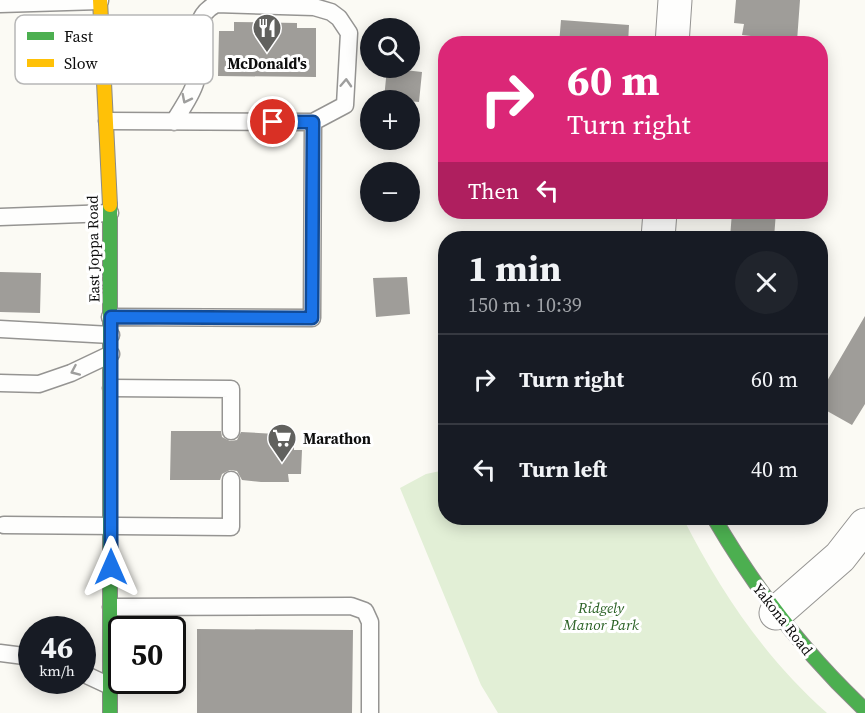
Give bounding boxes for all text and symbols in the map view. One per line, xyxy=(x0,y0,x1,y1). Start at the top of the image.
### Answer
restaurant icon: McDonald's xyxy=(251,12,283,54)
legend xyxy=(15,15,213,84)
map controls xyxy=(360,18,420,222)
button: search xyxy=(360,18,420,78)
text: Fast xyxy=(64,25,94,47)
text: 60 m xyxy=(567,51,660,109)
text: Slow xyxy=(64,52,99,74)
place label: McDonald's xyxy=(227,53,307,74)
icon: right xyxy=(468,60,546,138)
one-way arrow xyxy=(340,79,353,88)
button: + xyxy=(360,90,420,150)
one-way arrow xyxy=(182,92,194,103)
pin xyxy=(247,96,298,147)
icon: arrive xyxy=(256,105,289,138)
text: Turn right xyxy=(567,106,691,143)
button: − xyxy=(360,162,420,222)
icon: left xyxy=(531,174,564,207)
text: Then xyxy=(468,176,519,206)
street label: East Joppa Road xyxy=(82,195,104,303)
text: 1 min xyxy=(468,244,561,293)
button: close xyxy=(735,251,798,314)
text: 150 m · 10:39 xyxy=(468,291,582,319)
one-way arrow xyxy=(71,363,82,375)
icon: right xyxy=(468,363,501,396)
text: Turn right xyxy=(519,364,624,394)
text: 60 m xyxy=(751,364,798,394)
supermarket icon: Marathon xyxy=(266,422,298,464)
place label: Marathon xyxy=(303,428,371,449)
icon: left xyxy=(468,453,501,486)
text: Turn left xyxy=(519,454,607,484)
text: 40 m xyxy=(751,454,798,484)
position arrow xyxy=(79,535,143,599)
street label: Yakona Road xyxy=(748,579,818,660)
park label: Ridgely Manor Park xyxy=(562,597,640,635)
speed limit sign: 50 xyxy=(108,616,186,694)
text: 46 xyxy=(41,627,73,668)
text: km/h xyxy=(39,660,75,681)

